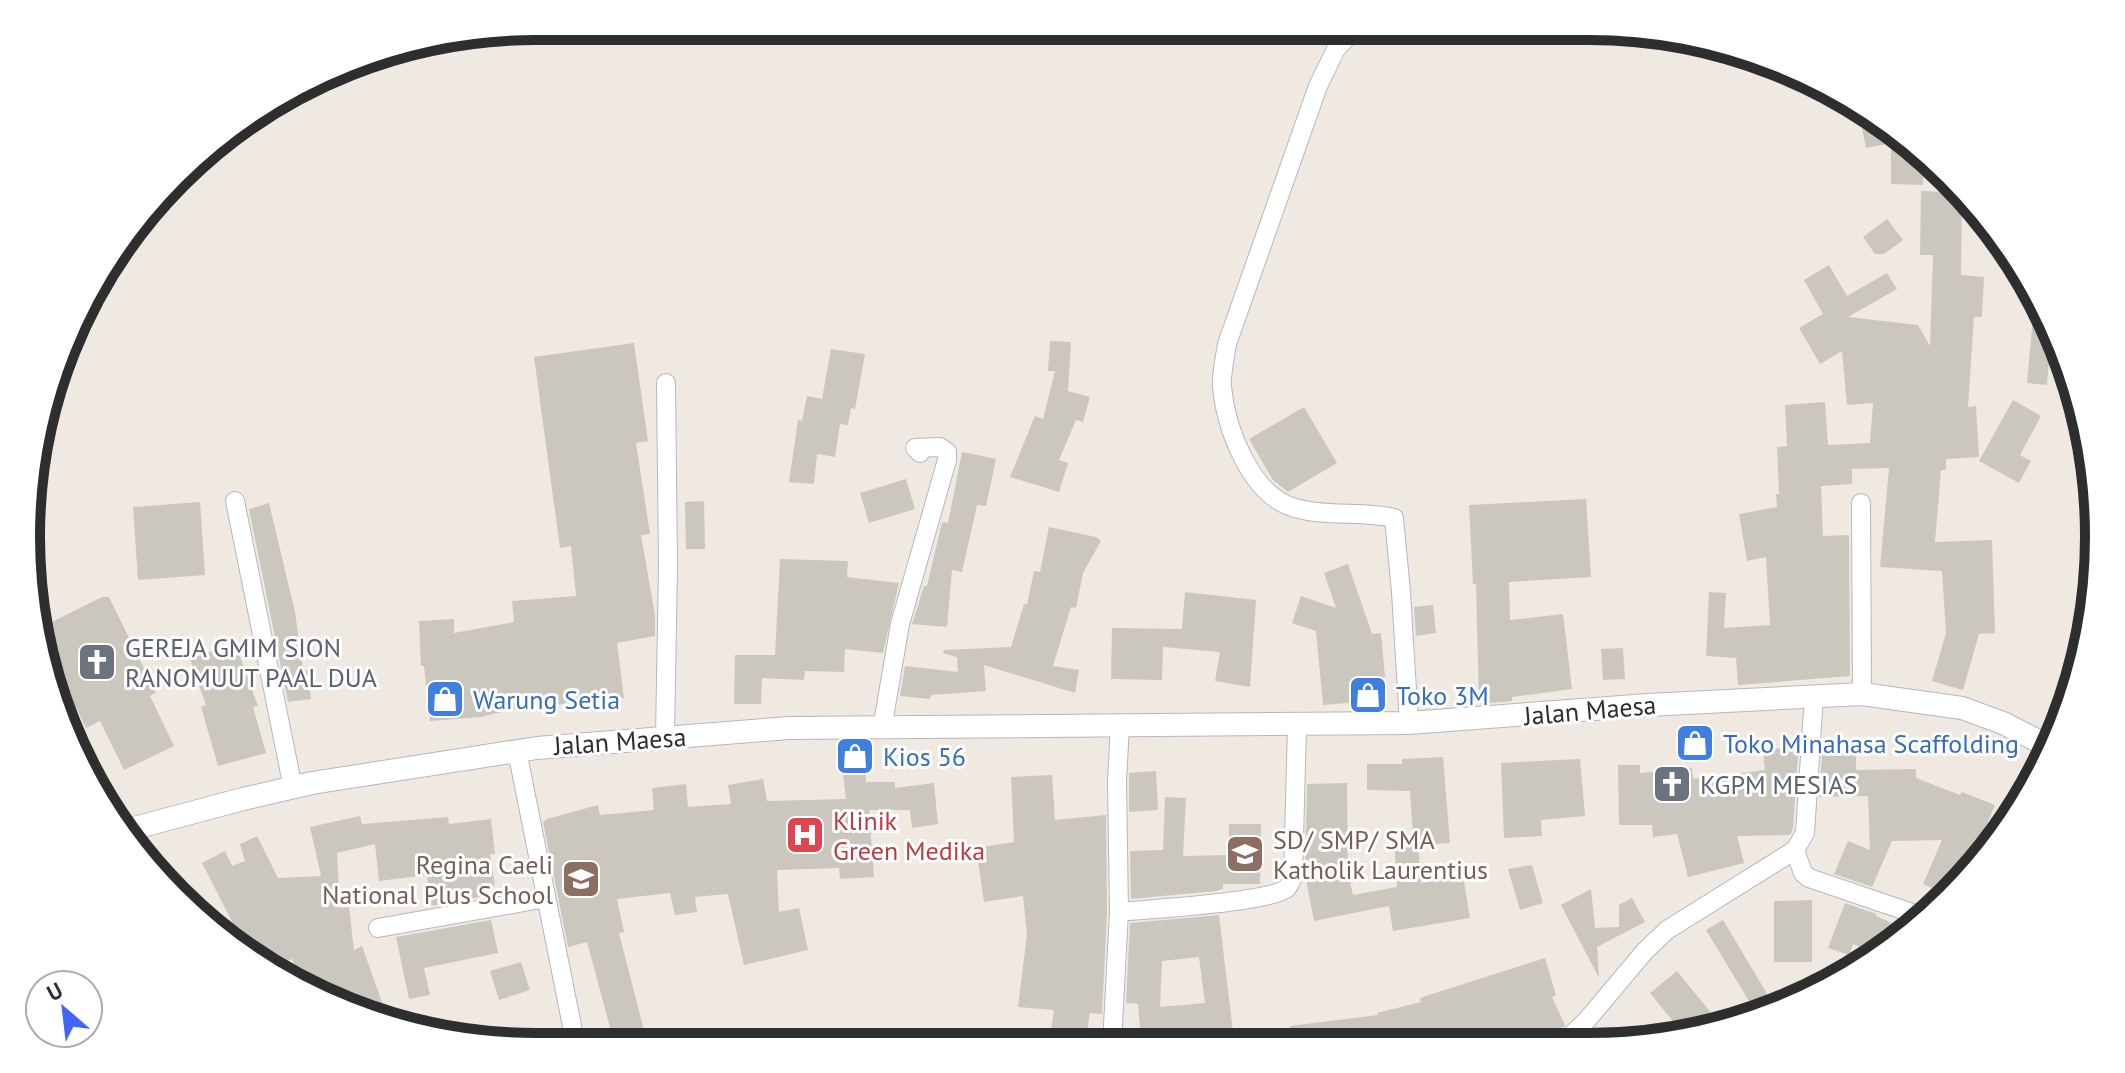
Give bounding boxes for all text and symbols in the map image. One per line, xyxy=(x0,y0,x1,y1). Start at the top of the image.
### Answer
place label: GEREJA GMIM SION RANOMUUT PAAL DUA xyxy=(125,631,377,694)
church icon: GEREJA GMIM SION RANOMUUT PAAL DUA xyxy=(76,641,118,683)
shop icon: Toko 3M xyxy=(1347,674,1389,716)
shop icon: Warung Setia xyxy=(424,678,466,720)
place label: Toko 3M xyxy=(1396,679,1489,712)
place label: Warung Setia xyxy=(473,683,620,716)
street label: Jalan Maesa xyxy=(1521,688,1658,732)
street label: Jalan Maesa xyxy=(552,720,687,762)
shop icon: Toko Minahasa Scaffolding xyxy=(1674,722,1716,764)
place label: Toko Minahasa Scaffolding xyxy=(1723,727,2019,760)
shop icon: Kios 56 xyxy=(834,735,876,777)
place label: Kios 56 xyxy=(883,740,966,773)
church icon: KGPM MESIAS xyxy=(1651,763,1693,805)
place label: KGPM MESIAS xyxy=(1700,768,1857,801)
place label: Klinik Green Medika xyxy=(833,804,985,867)
hospital icon: Klinik Green Medika xyxy=(784,814,826,856)
place label: SD/ SMP/ SMA Katholik Laurentius xyxy=(1273,823,1488,886)
school or university icon: SD/ SMP/ SMA Katholik Laurentius xyxy=(1224,833,1266,875)
place label: Regina Caeli National Plus School xyxy=(322,848,553,911)
school or university icon: Regina Caeli National Plus School xyxy=(560,858,602,900)
north arrow xyxy=(24,969,104,1049)
text: U xyxy=(42,976,67,1007)

